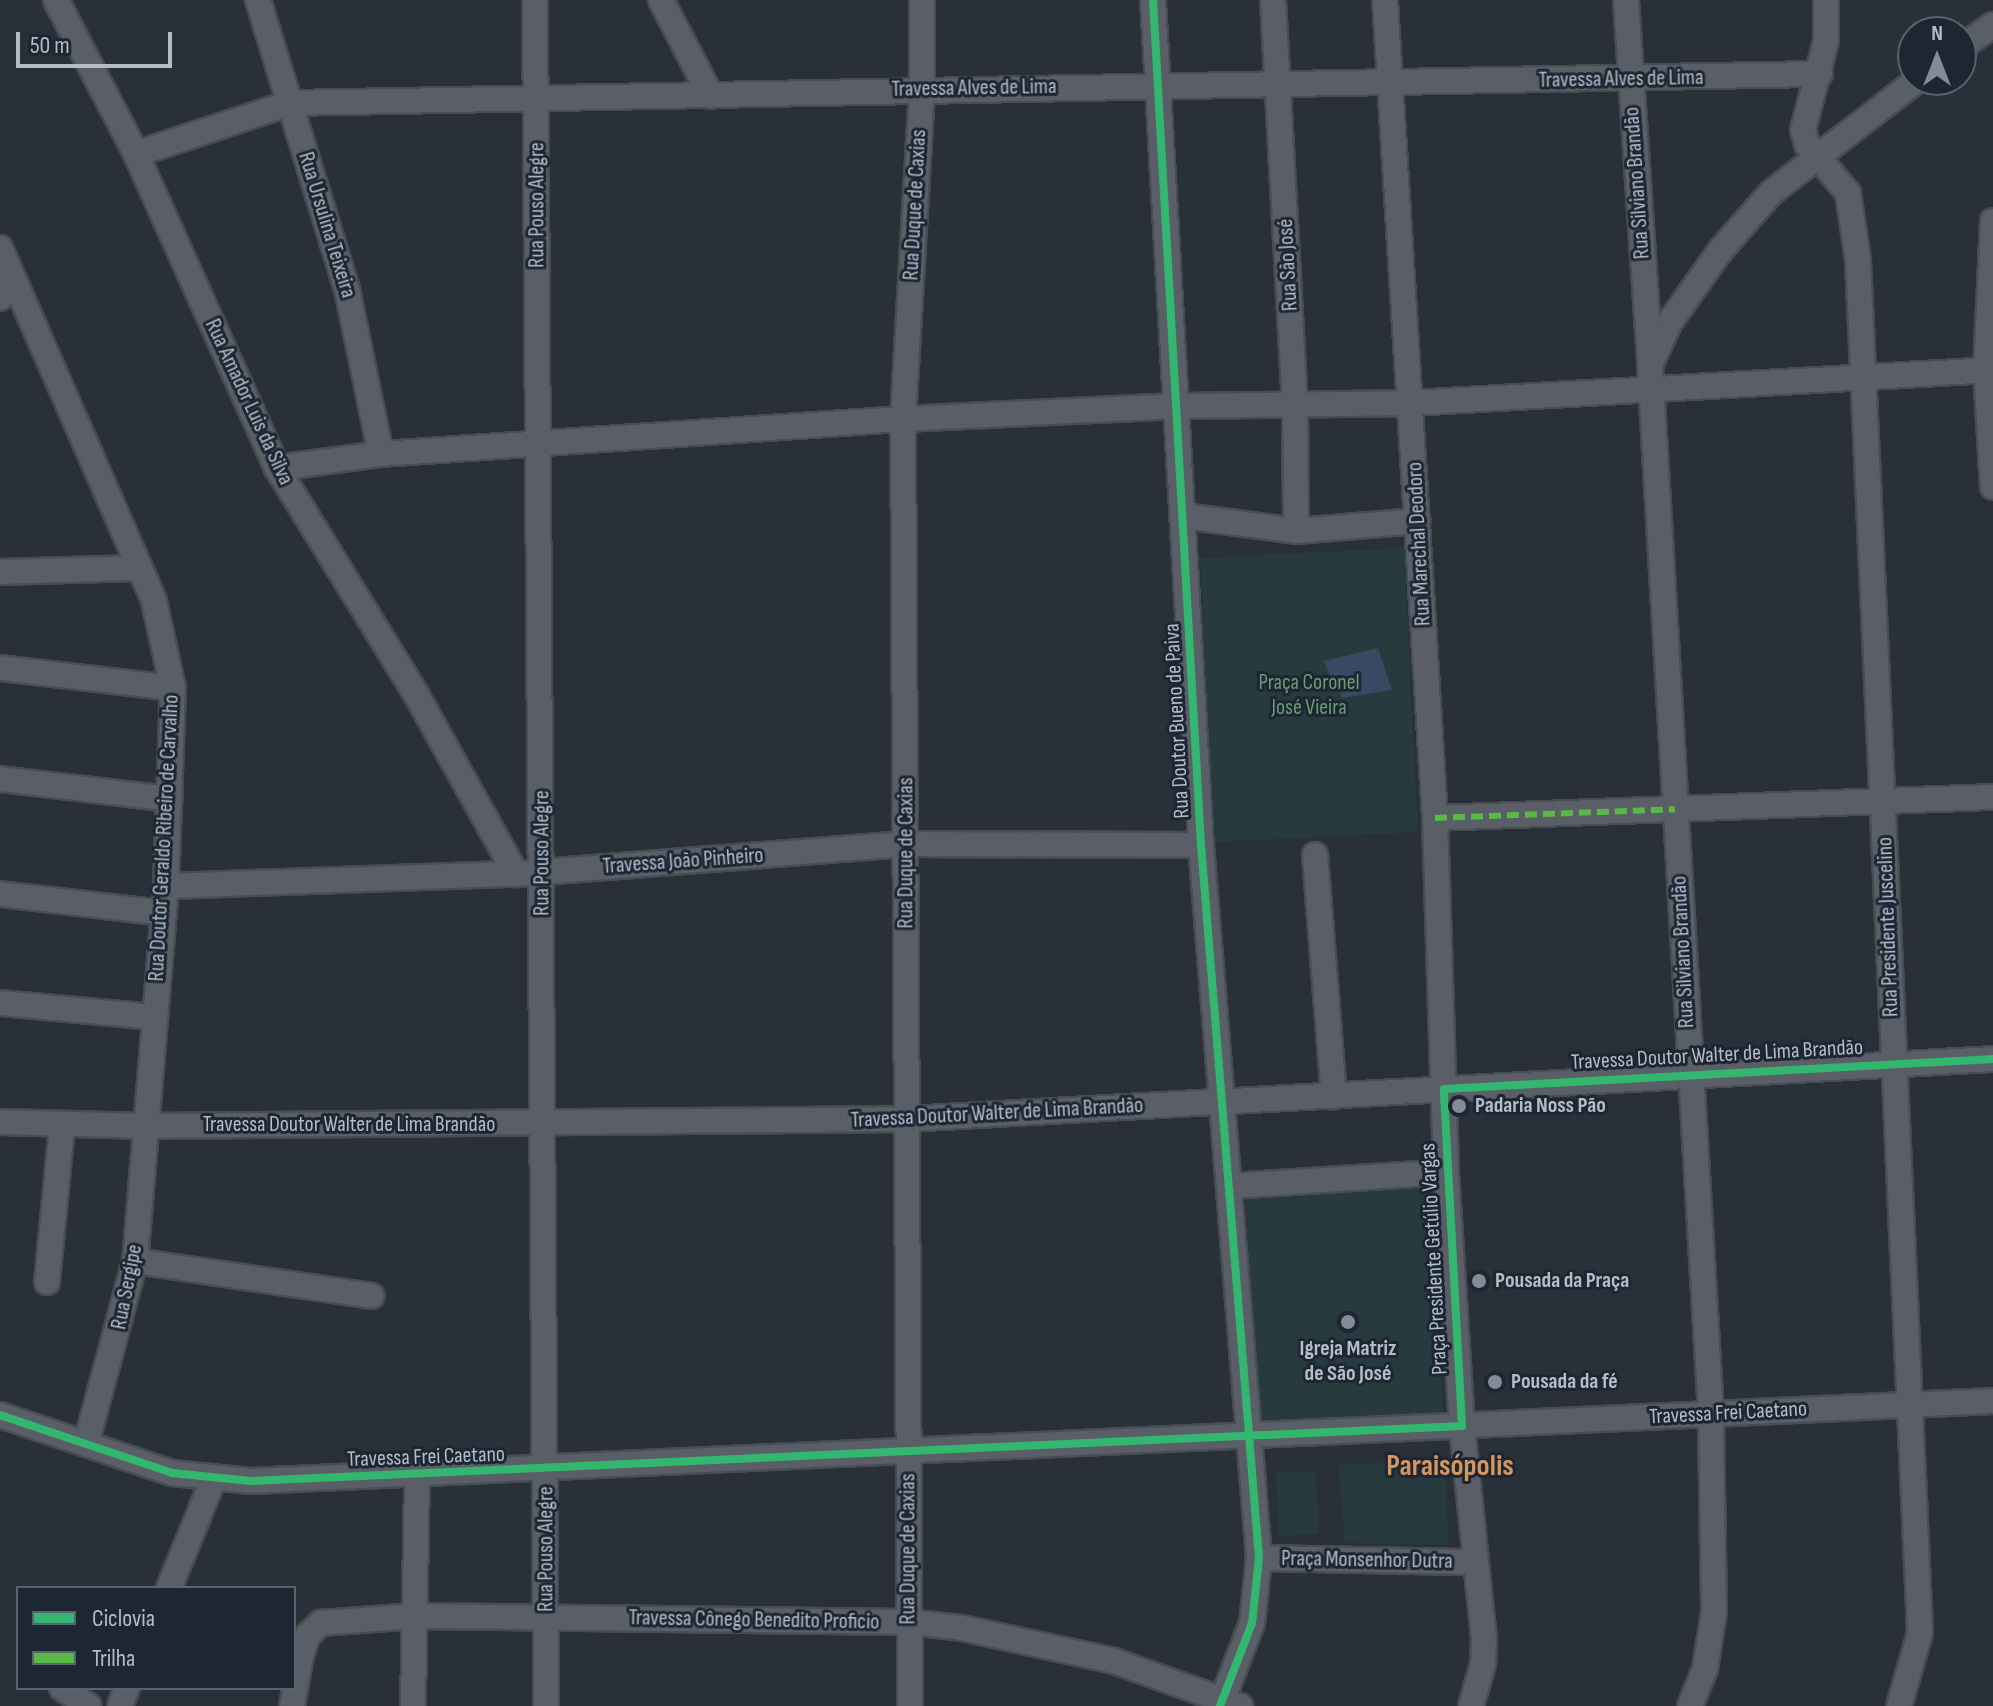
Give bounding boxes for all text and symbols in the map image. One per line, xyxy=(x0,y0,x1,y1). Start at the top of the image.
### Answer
scale bar xyxy=(20,16,176,66)
north arrow xyxy=(1897,16,1977,96)
text: N xyxy=(1931,20,1943,47)
text: 50 m xyxy=(30,31,70,60)
street label: Travessa Alves de Lima xyxy=(1538,64,1704,94)
street label: Travessa Alves de Lima xyxy=(891,73,1057,103)
street label: Rua Silviano Brandão xyxy=(1619,106,1655,260)
street label: Rua Duque de Caxias xyxy=(898,129,932,281)
street label: Rua Pouso Alegre xyxy=(524,142,550,268)
street label: Rua Ursulina Teixeira xyxy=(292,149,362,301)
street label: Rua São José xyxy=(1272,218,1304,312)
street label: Rua Amador Luis da Silva xyxy=(199,315,299,489)
street label: Rua Marechal Deodoro xyxy=(1402,461,1436,627)
street label: Rua Doutor Bueno de Paiva xyxy=(1159,623,1195,819)
park label: Praça Coronel José Vieira xyxy=(1258,669,1360,720)
street label: Rua Doutor Geraldo Ribeiro de Carvalho xyxy=(143,694,185,982)
street label: Rua Duque de Caxias xyxy=(893,777,919,929)
street label: Rua Pouso Alegre xyxy=(529,790,555,916)
street label: Rua Presidente Juscelino xyxy=(1872,836,1904,1018)
street label: Travessa João Pinheiro xyxy=(602,842,764,880)
street label: Rua Silviano Brandão xyxy=(1666,875,1700,1029)
street label: Travessa Doutor Walter de Lima Brandão xyxy=(1570,1034,1864,1076)
street label: Travessa Doutor Walter de Lima Brandão xyxy=(850,1092,1144,1134)
place label: Padaria Noss Pão xyxy=(1475,1093,1606,1119)
marker: Padaria Noss Pão xyxy=(1450,1097,1468,1115)
street label: Travessa Doutor Walter de Lima Brandão xyxy=(203,1112,495,1138)
street label: Praça Presidente Getúlio Vargas xyxy=(1415,1142,1453,1376)
street label: Rua Sergipe xyxy=(106,1242,148,1332)
place label: Pousada da Praça xyxy=(1495,1268,1629,1294)
marker: Pousada da Praça xyxy=(1470,1272,1488,1290)
marker: Igreja Matriz de São José xyxy=(1339,1313,1357,1331)
place label: Igreja Matriz de São José xyxy=(1300,1335,1396,1386)
place label: Pousada da fé xyxy=(1511,1369,1618,1395)
marker: Pousada da fé xyxy=(1486,1373,1504,1391)
street label: Travessa Frei Caetano xyxy=(1648,1396,1808,1430)
street label: Travessa Frei Caetano xyxy=(347,1441,505,1473)
district label: Paraisópolis xyxy=(1386,1448,1514,1484)
street label: Rua Duque de Caxias xyxy=(895,1473,921,1625)
street label: Rua Pouso Alegre xyxy=(533,1486,559,1612)
street label: Praça Monsenhor Dutra xyxy=(1281,1545,1453,1575)
legend xyxy=(16,1586,296,1690)
text: Ciclovia xyxy=(92,1604,155,1633)
street label: Travessa Cônego Benedito Proficio xyxy=(628,1605,880,1635)
text: Trilha xyxy=(92,1644,135,1673)

